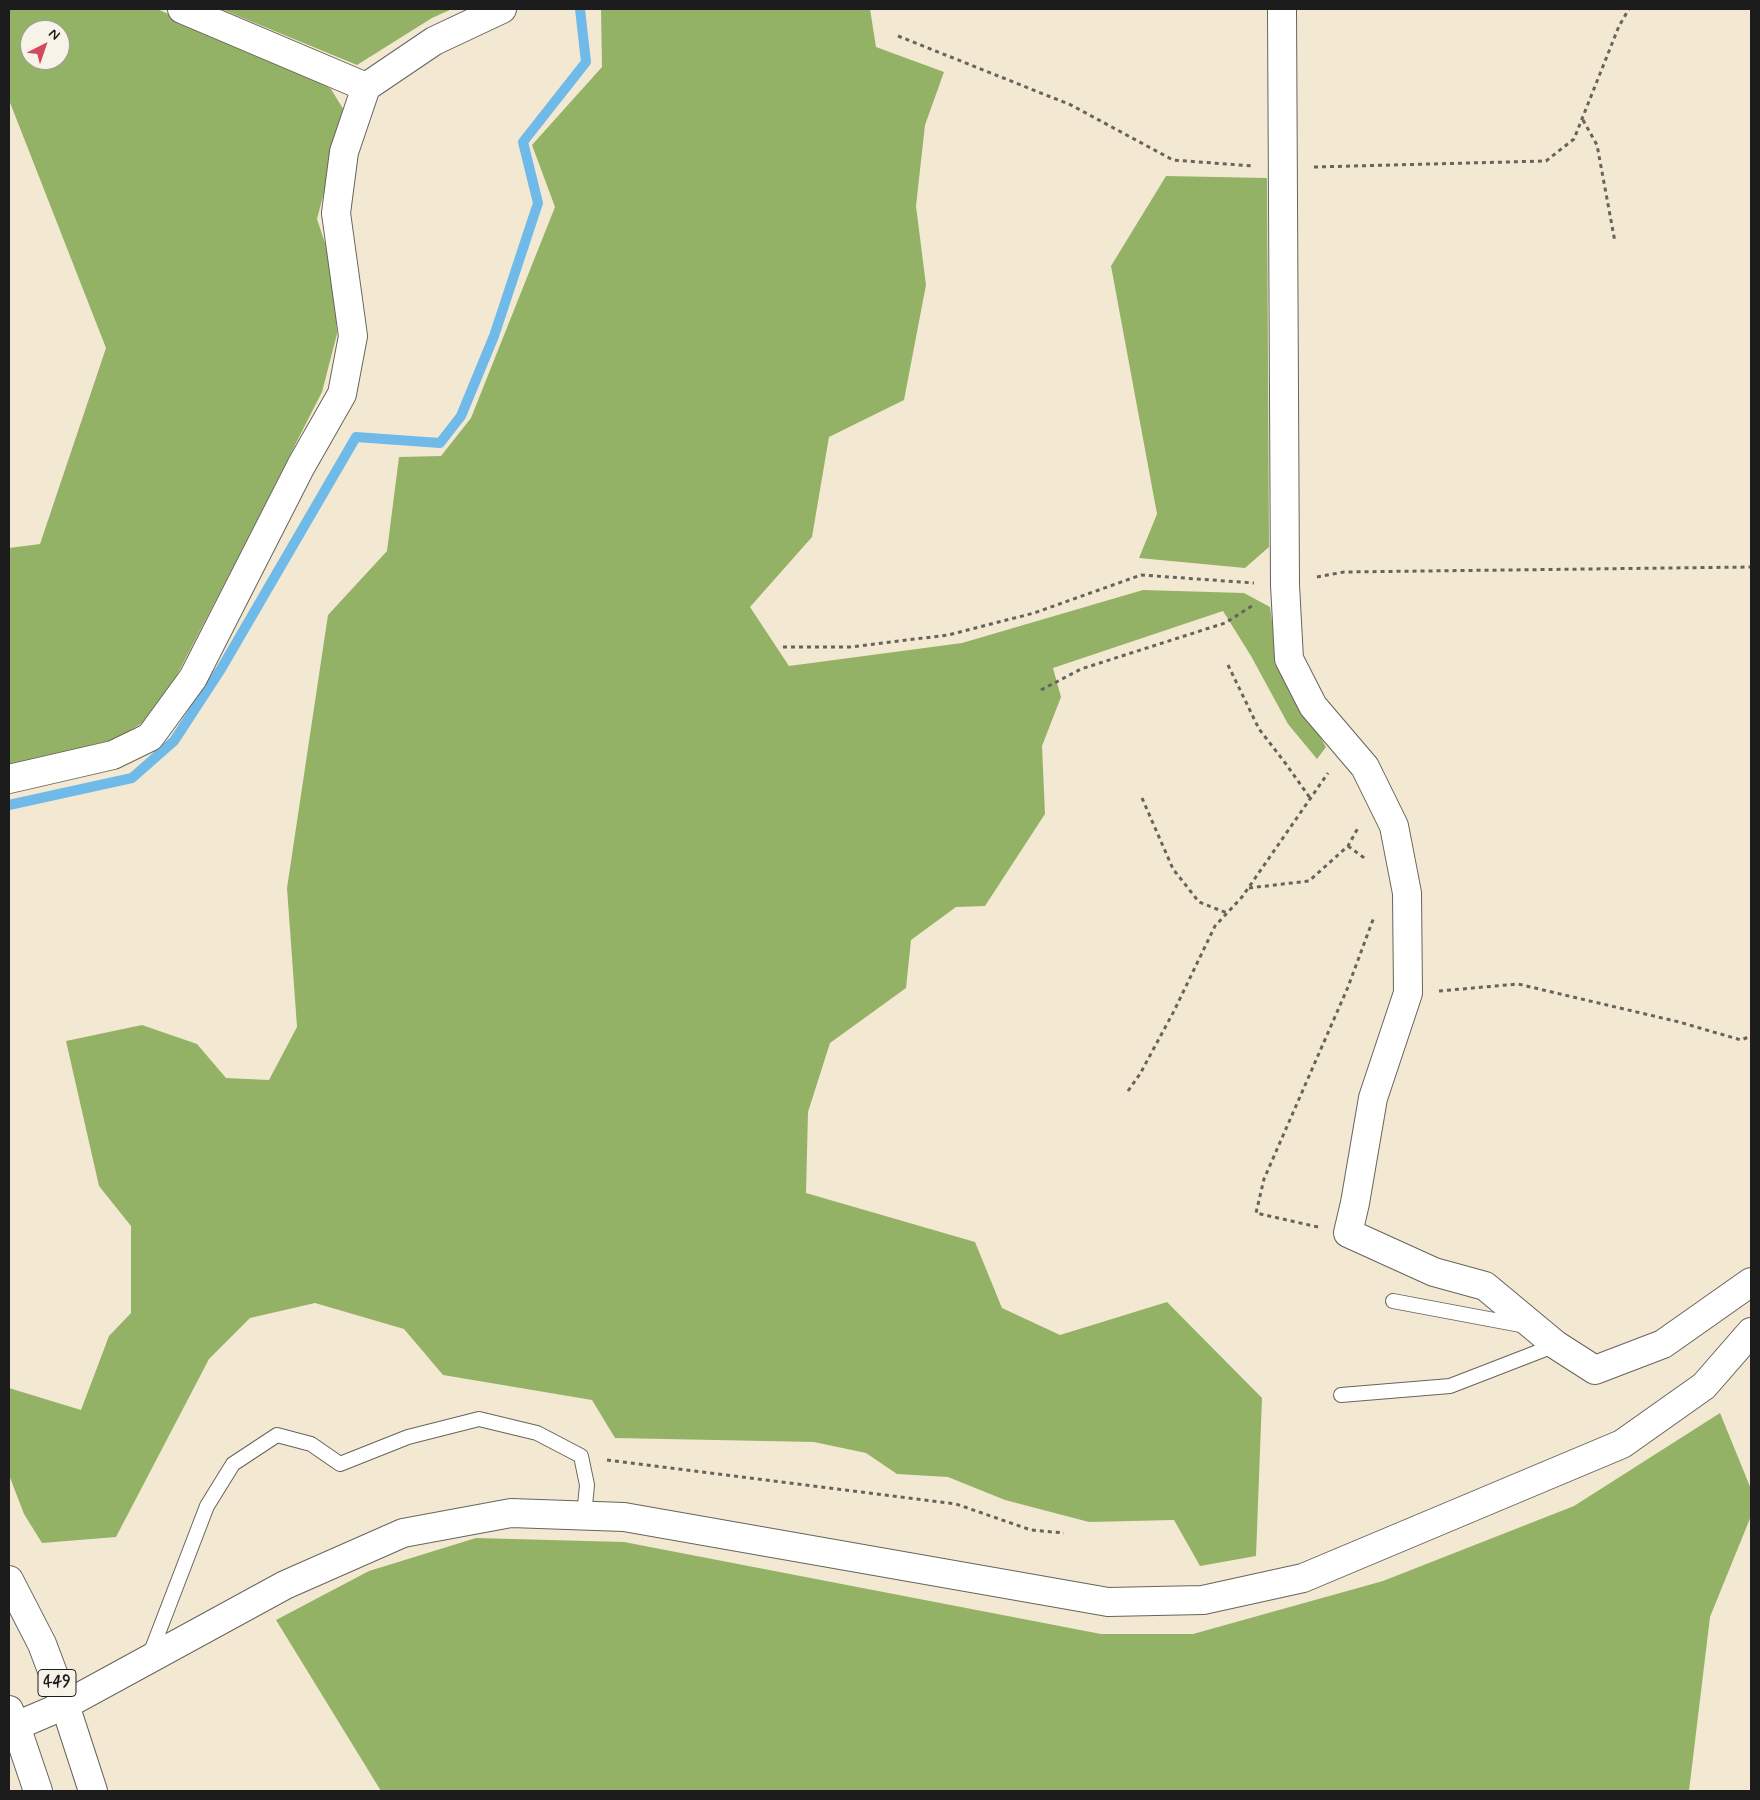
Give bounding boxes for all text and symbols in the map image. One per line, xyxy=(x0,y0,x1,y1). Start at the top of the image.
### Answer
north arrow xyxy=(20,20,70,70)
text: N xyxy=(45,25,64,44)
road number: 449 xyxy=(38,1670,76,1696)

